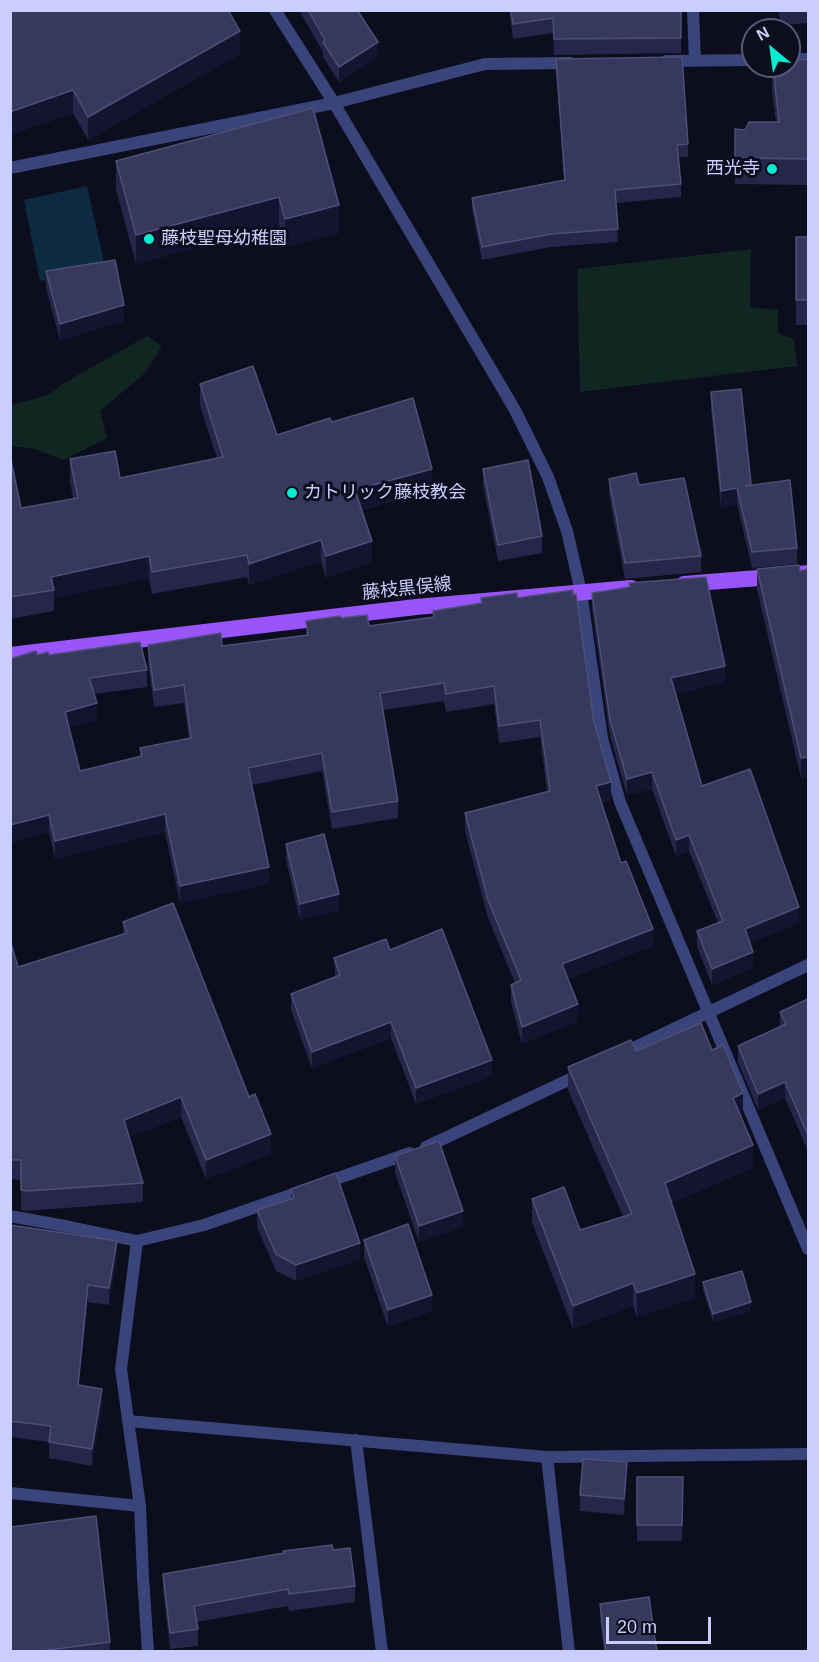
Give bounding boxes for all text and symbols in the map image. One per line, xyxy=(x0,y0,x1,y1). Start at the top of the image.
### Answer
north arrow xyxy=(741,18,801,78)
text: N xyxy=(754,23,772,44)
place label: 西光寺 xyxy=(706,158,760,180)
marker: 西光寺 xyxy=(765,162,779,176)
place label: 藤枝聖母幼稚園 xyxy=(161,228,287,250)
marker: 藤枝聖母幼稚園 xyxy=(142,232,156,246)
place label: カトリック藤枝教会 xyxy=(304,482,466,504)
marker: カトリック藤枝教会 xyxy=(285,486,299,500)
street label: 藤枝黒俣線 xyxy=(361,574,453,604)
scale bar xyxy=(609,1605,714,1643)
text: 20 m xyxy=(617,1617,657,1637)

